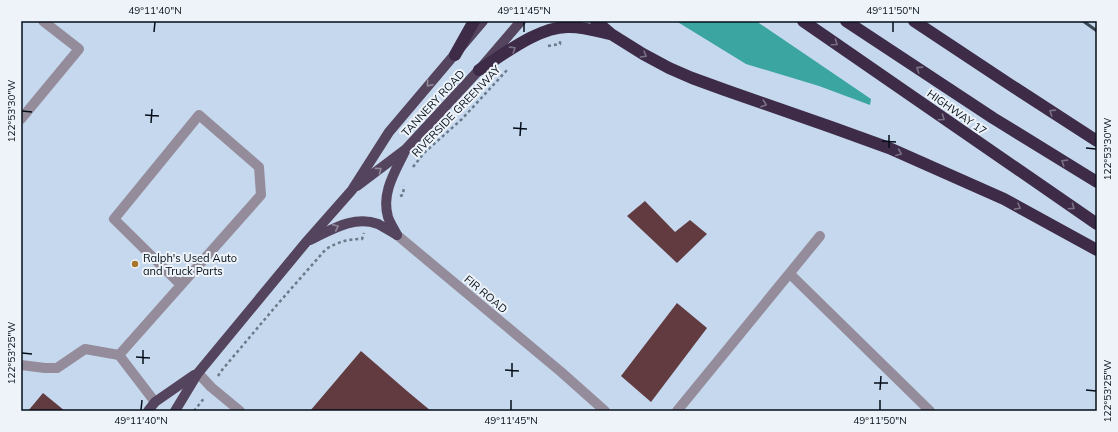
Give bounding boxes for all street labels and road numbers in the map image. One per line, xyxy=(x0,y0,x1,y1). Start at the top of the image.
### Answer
street label: RIVERSIDE GREENWAY xyxy=(409,62,504,160)
street label: TANNERY ROAD xyxy=(399,67,467,139)
street label: HIGHWAY 17 xyxy=(925,86,989,138)
street label: FIR ROAD xyxy=(462,272,510,316)

